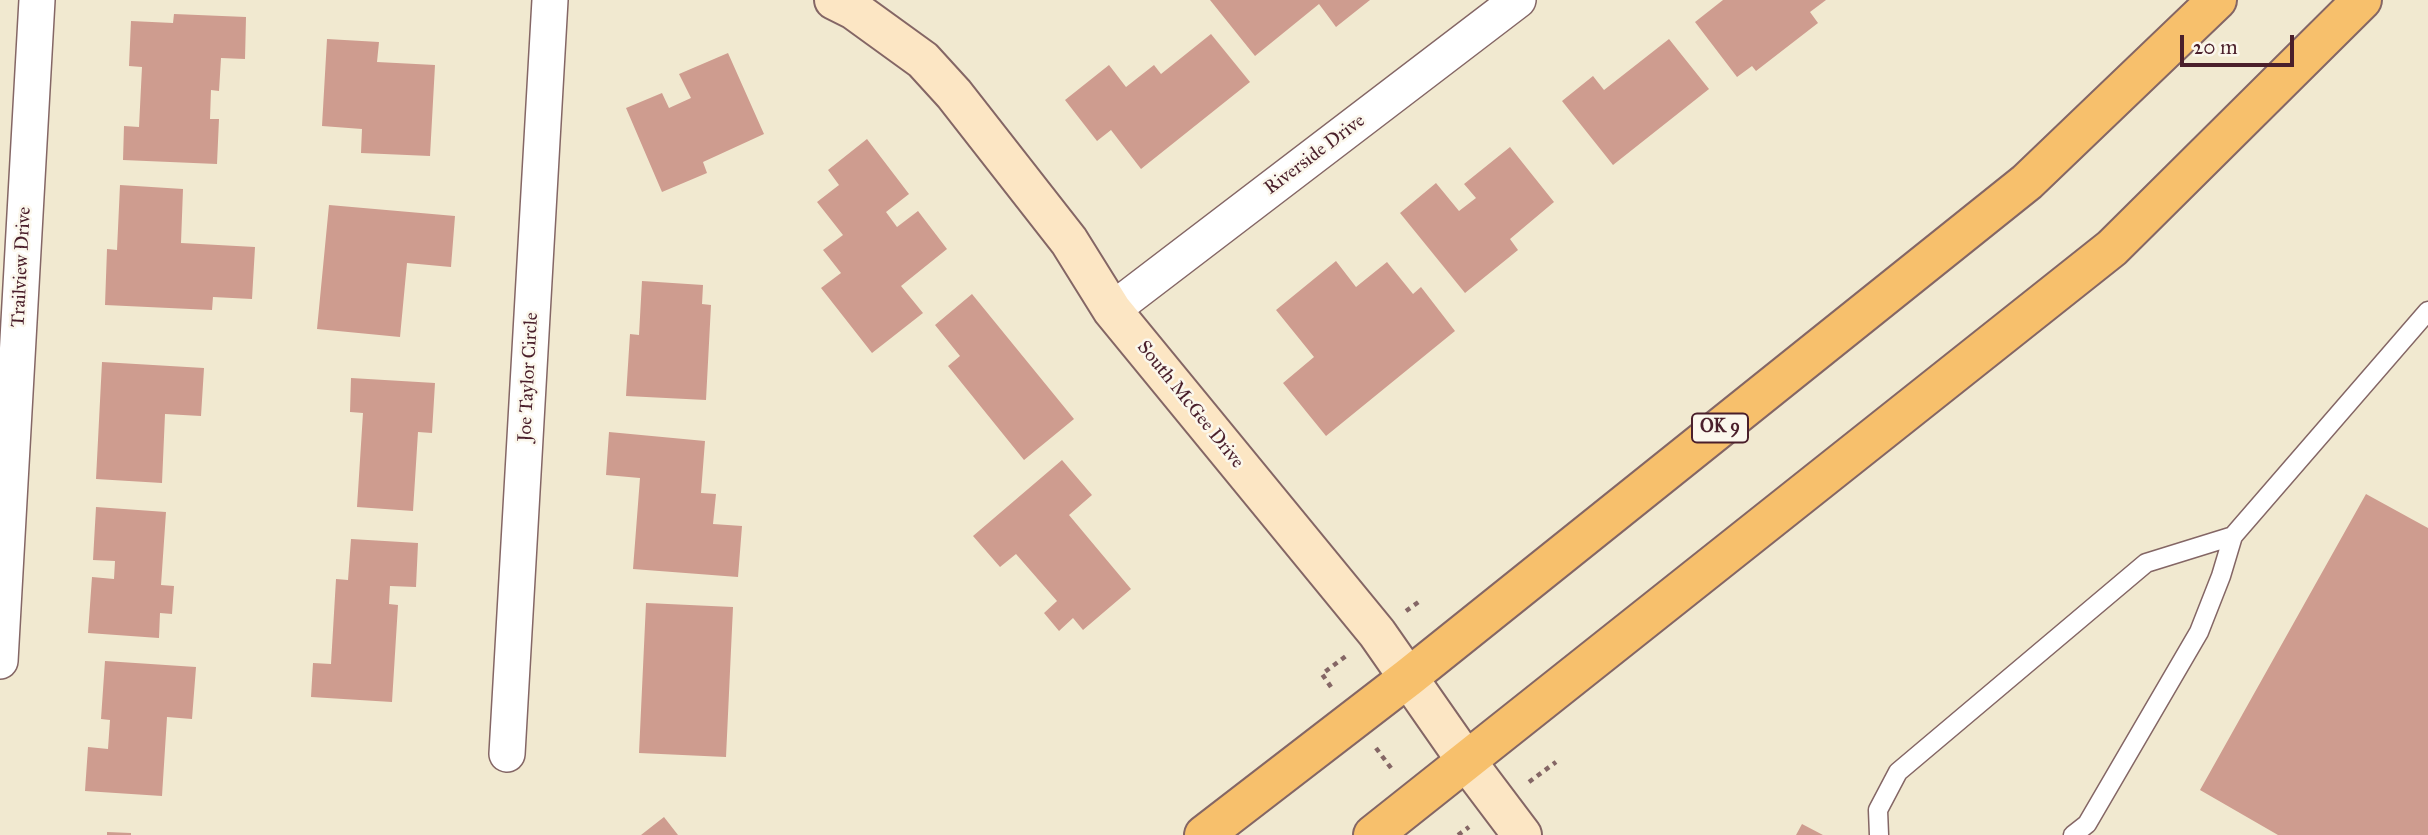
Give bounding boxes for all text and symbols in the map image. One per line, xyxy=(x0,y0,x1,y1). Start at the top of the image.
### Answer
scale bar xyxy=(2183,21,2297,65)
text: 20 m xyxy=(2193,34,2238,60)
street label: Riverside Drive xyxy=(1260,110,1370,200)
street label: Trailview Drive xyxy=(7,206,37,328)
street label: Joe Taylor Circle xyxy=(514,312,544,442)
street label: South McGee Drive xyxy=(1132,337,1248,473)
road number: OK 9 xyxy=(1692,414,1748,442)

